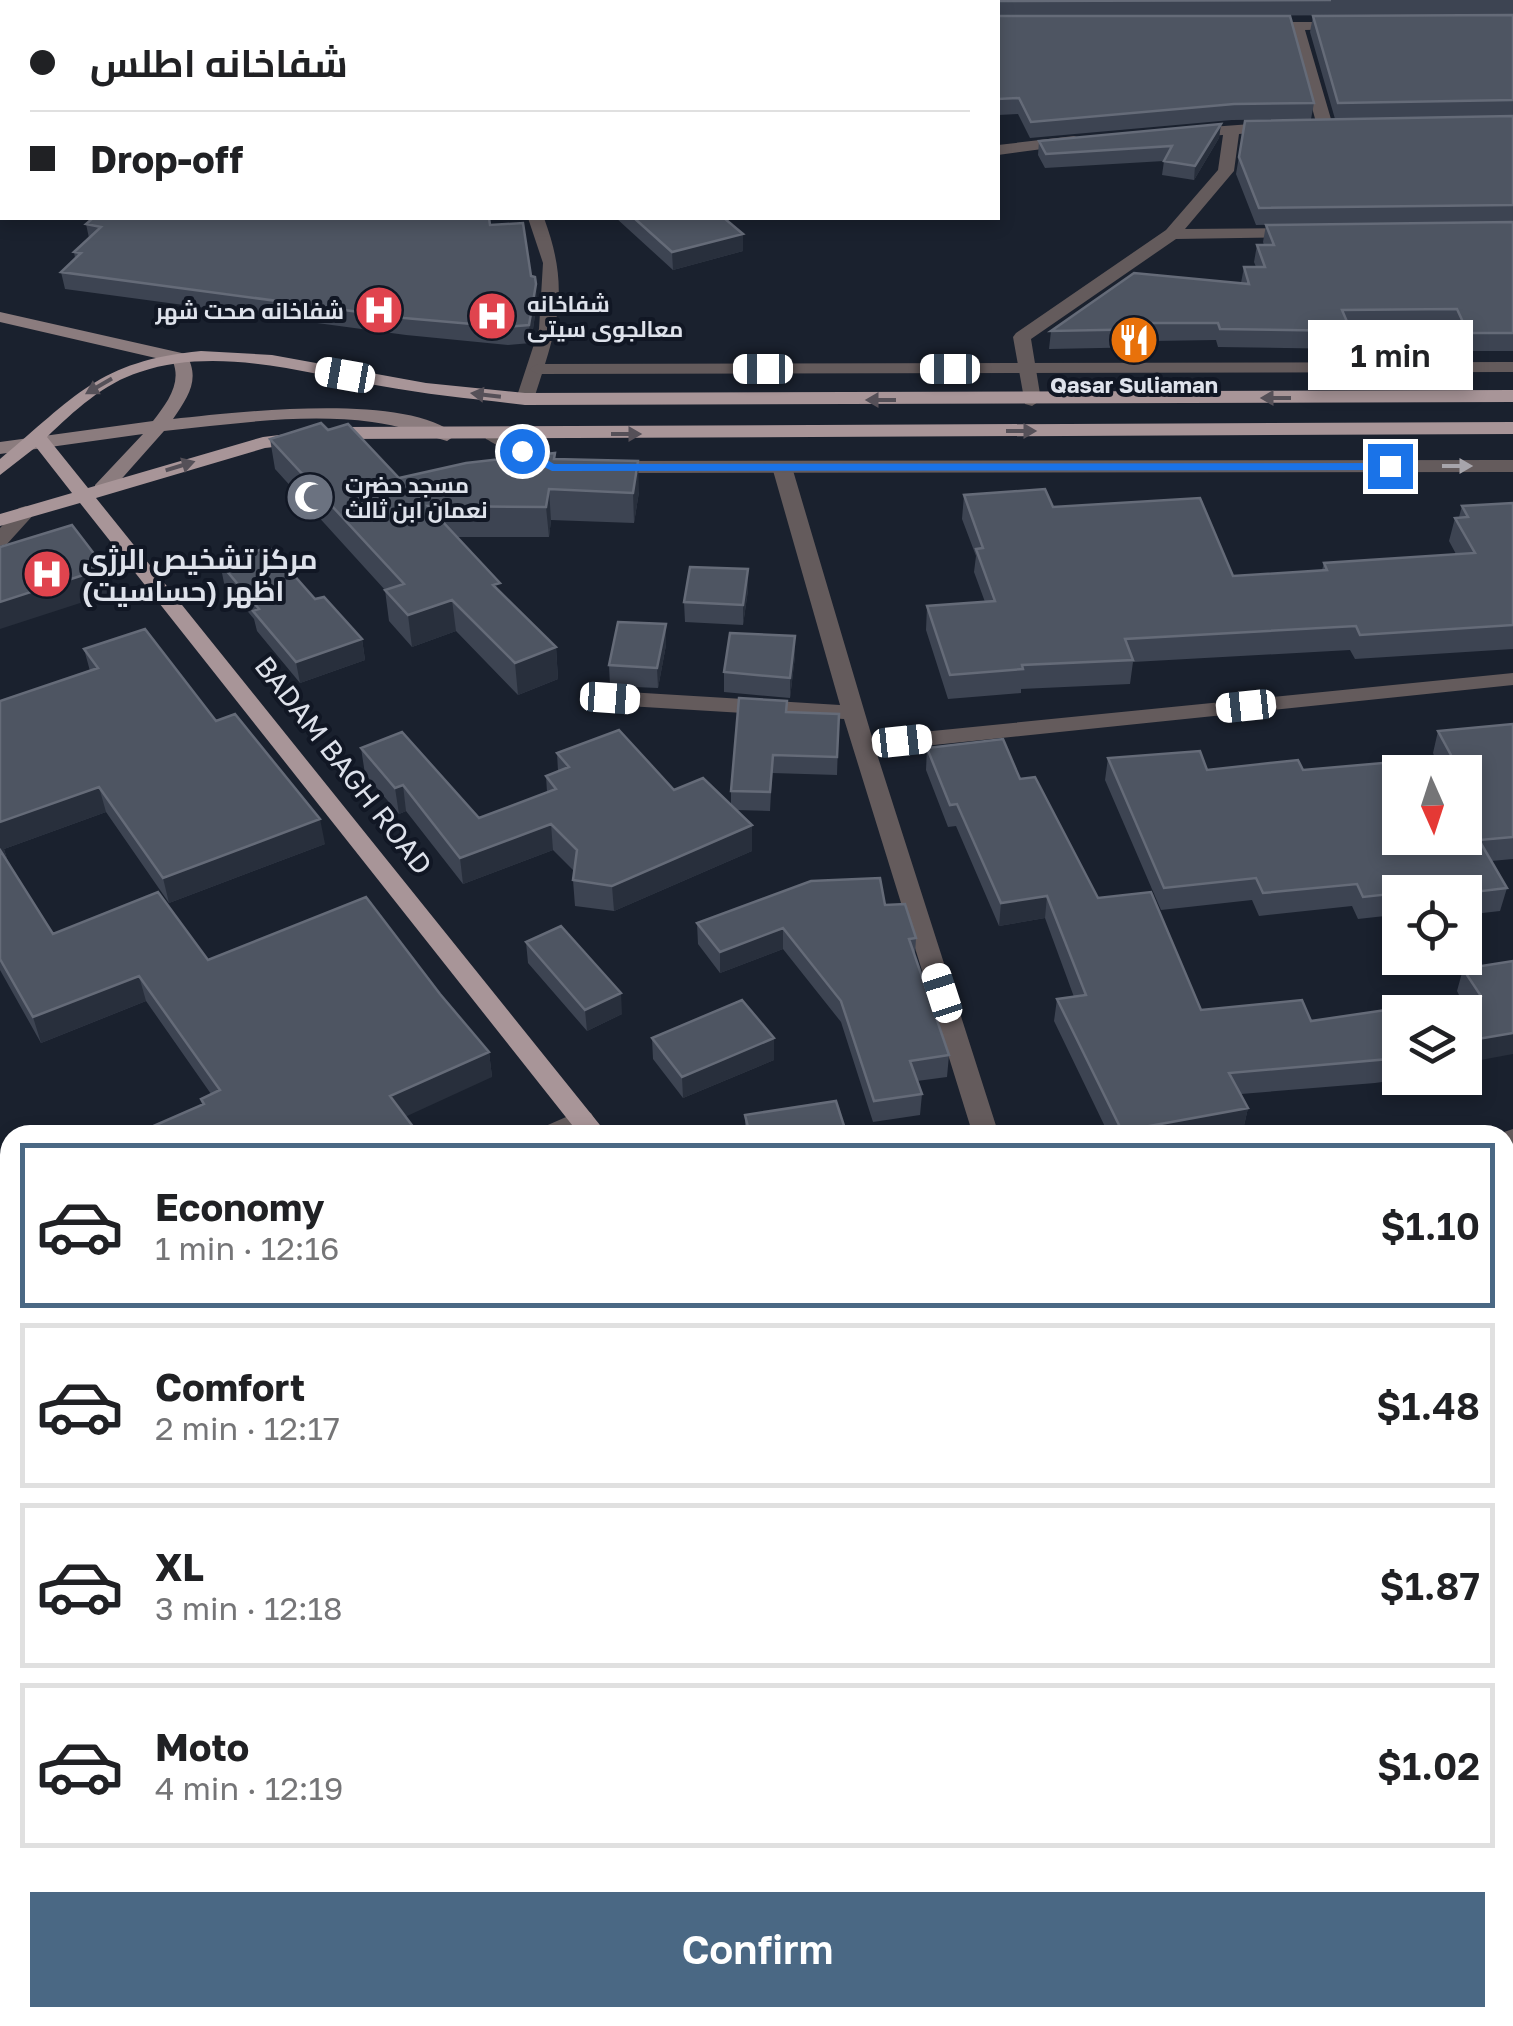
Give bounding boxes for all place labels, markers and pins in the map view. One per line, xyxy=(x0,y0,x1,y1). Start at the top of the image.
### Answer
hospital icon: شفاخانه صحت شهر xyxy=(353,284,405,336)
hospital icon: شفاخانه معالجوی سیتی xyxy=(466,290,518,342)
place label: شفاخانه معالجوی سیتی xyxy=(527,290,683,343)
place label: شفاخانه صحت شهر xyxy=(155,297,344,325)
restaurant icon: Qasar Suliaman xyxy=(1108,314,1160,366)
place label: Qasar Suliaman xyxy=(1050,371,1218,398)
mosque icon: مسجد حضرت نعمان ابن ثالث xyxy=(284,471,336,523)
place label: مسجد حضرت نعمان ابن ثالث xyxy=(345,471,488,524)
place label: مرکز تشخیص الرژی (حساسیت) اظهر xyxy=(82,542,318,609)
hospital icon: مرکز تشخیص الرژی (حساسیت) اظهر xyxy=(21,548,73,600)

